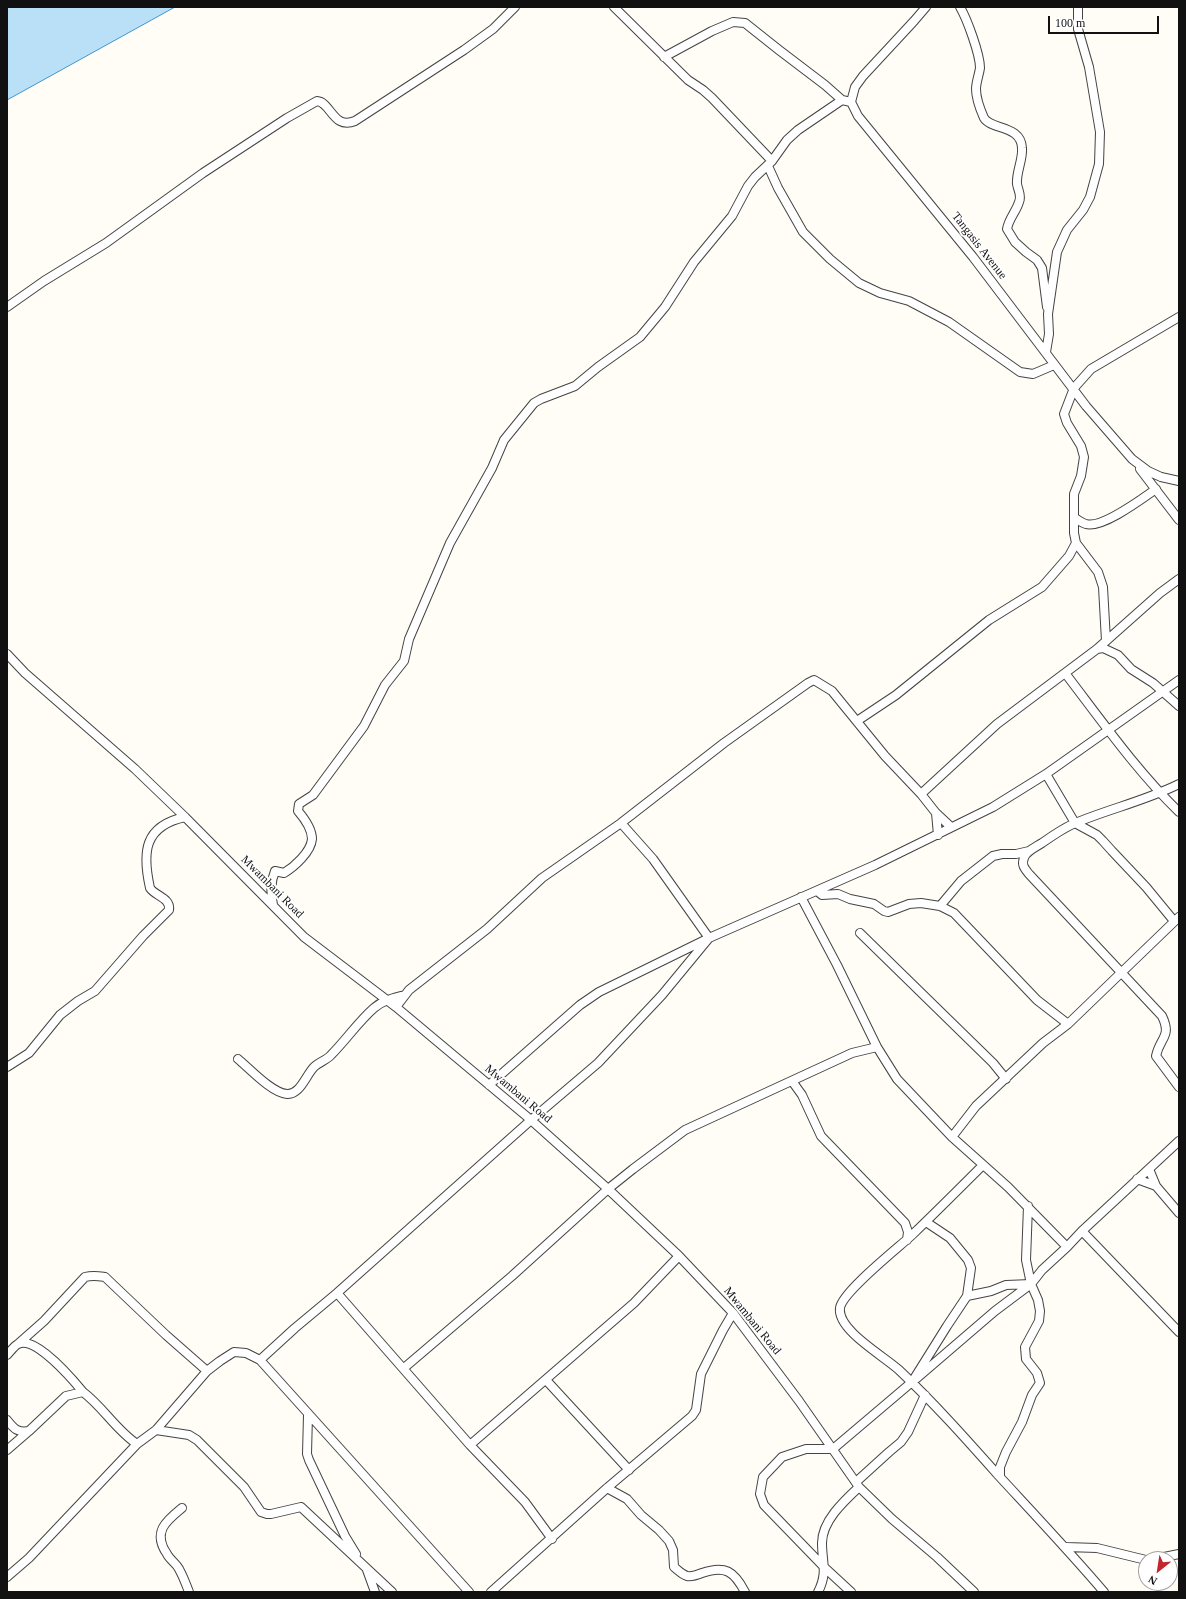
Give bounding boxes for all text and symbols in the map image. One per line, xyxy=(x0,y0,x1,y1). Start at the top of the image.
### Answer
scale bar xyxy=(1050,8,1161,34)
text: 100 m xyxy=(1055,16,1085,30)
street label: Tangasis Avenue xyxy=(948,210,1010,282)
street label: Mwambani Road xyxy=(238,853,306,921)
street label: Mwambani Road xyxy=(482,1062,554,1126)
street label: Mwambani Road xyxy=(720,1284,784,1358)
north arrow xyxy=(1138,1551,1178,1591)
text: N xyxy=(1146,1573,1159,1588)

